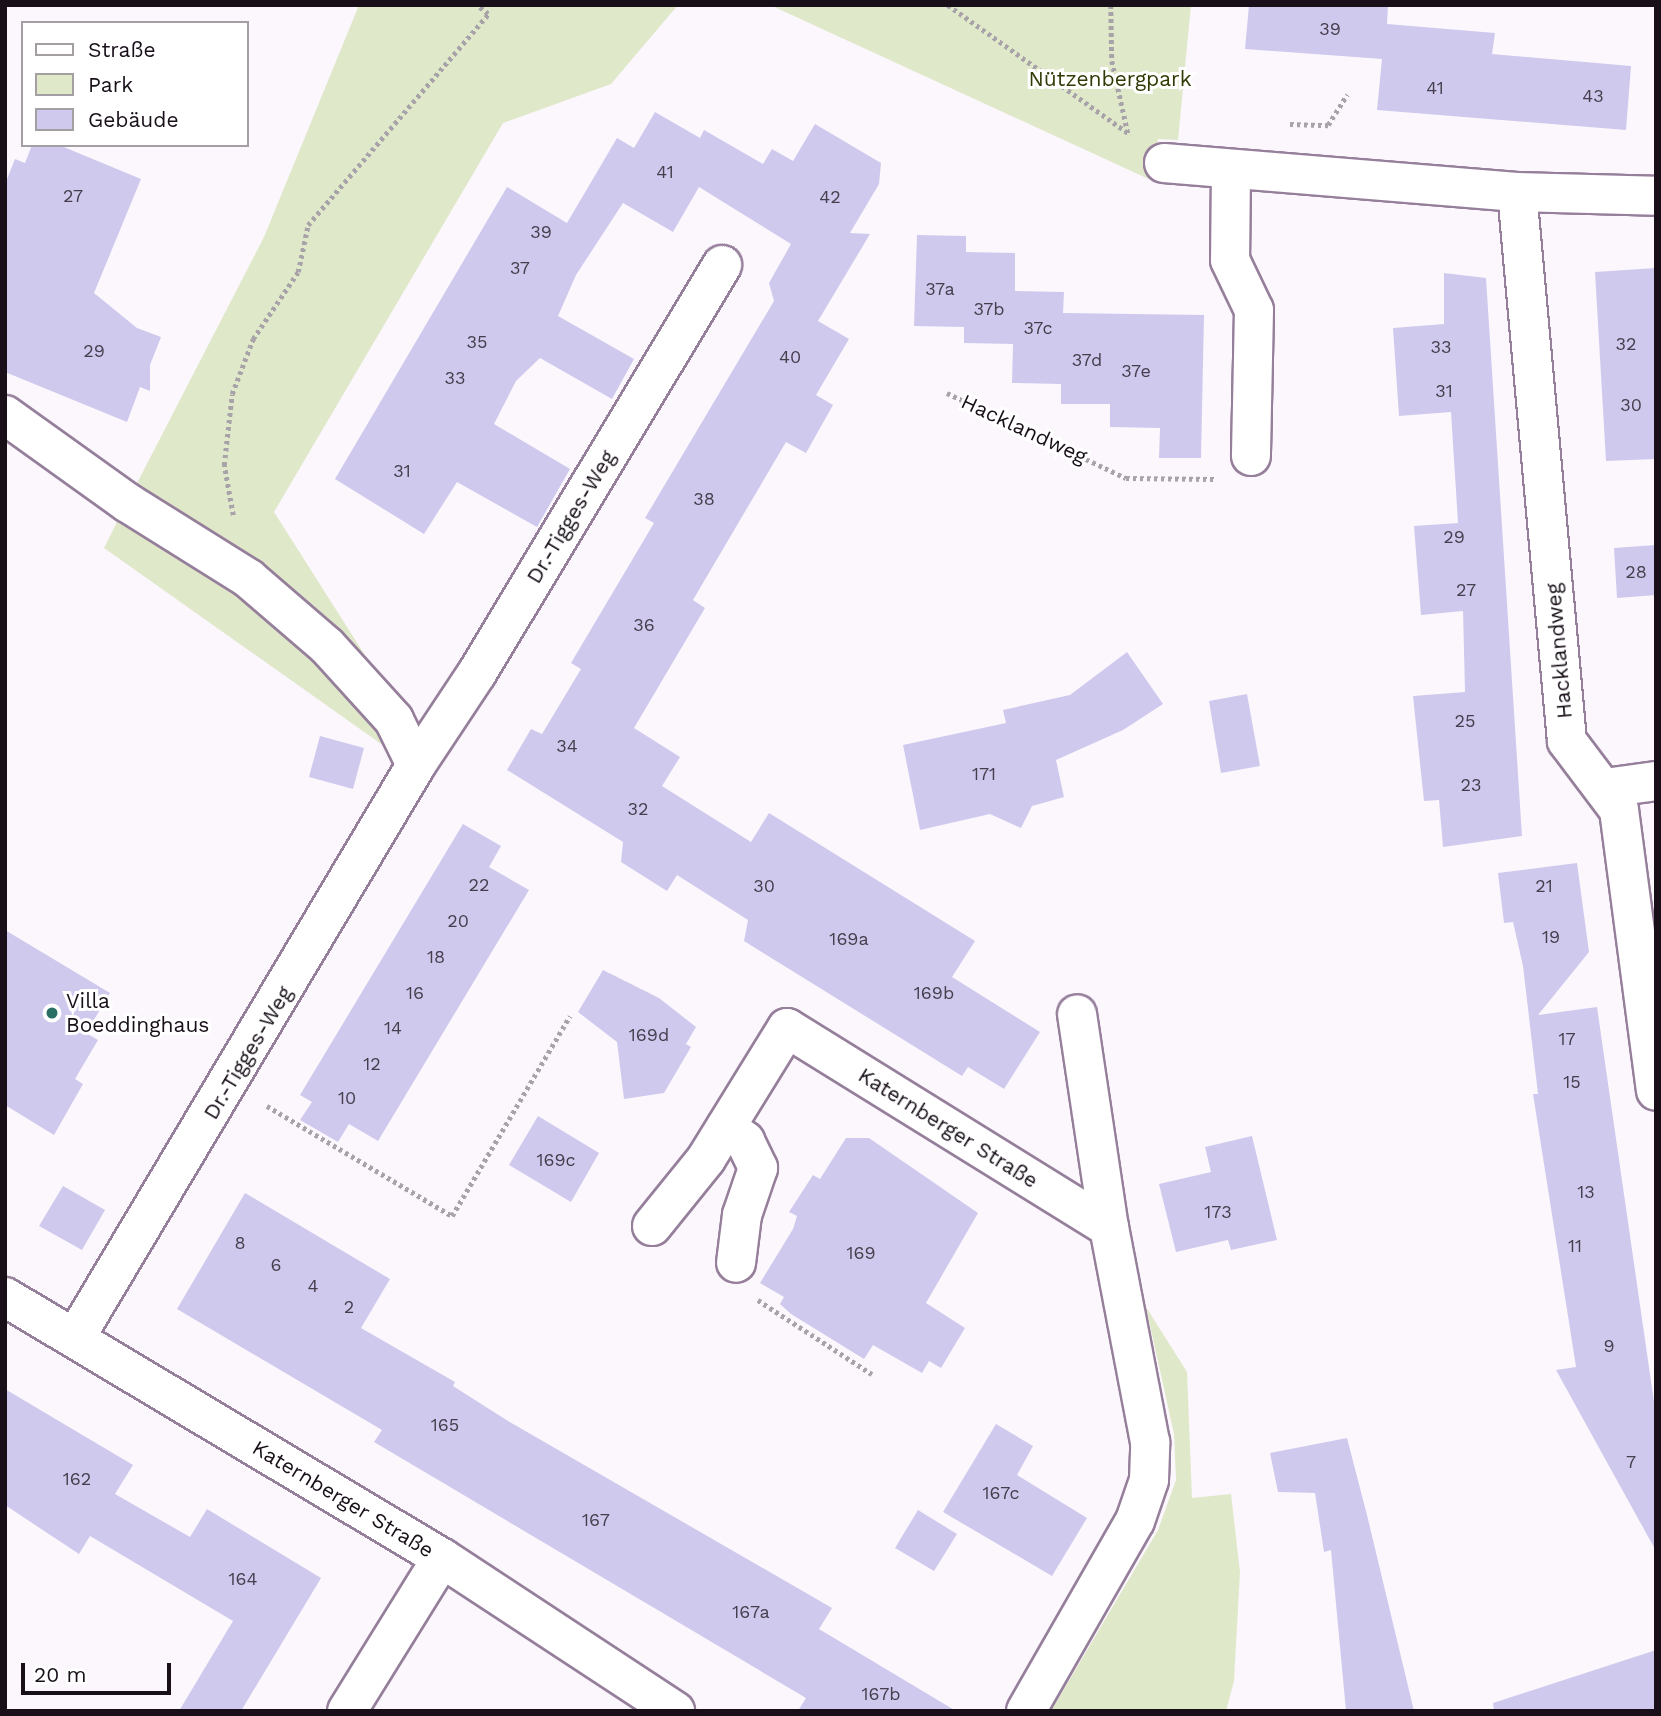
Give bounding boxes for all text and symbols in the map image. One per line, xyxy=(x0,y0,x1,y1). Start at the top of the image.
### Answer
house number: 39 xyxy=(1319,18,1341,40)
legend xyxy=(21,21,248,147)
text: Straße xyxy=(88,37,156,62)
park label: Nützenbergpark xyxy=(1028,66,1192,92)
text: Park xyxy=(88,72,133,97)
house number: 41 xyxy=(1426,77,1444,99)
house number: 43 xyxy=(1582,85,1604,107)
text: Gebäude xyxy=(88,107,179,132)
house number: 41 xyxy=(656,161,674,183)
house number: 27 xyxy=(63,185,83,207)
house number: 42 xyxy=(819,186,841,208)
house number: 39 xyxy=(530,221,552,243)
house number: 37 xyxy=(510,257,530,279)
house number: 37a xyxy=(925,278,955,300)
house number: 37b xyxy=(973,298,1005,320)
house number: 37c xyxy=(1023,317,1053,339)
house number: 35 xyxy=(467,331,487,353)
house number: 32 xyxy=(1616,333,1636,355)
house number: 33 xyxy=(1431,336,1451,358)
house number: 29 xyxy=(83,340,105,362)
house number: 40 xyxy=(779,346,801,368)
house number: 37d xyxy=(1072,349,1102,371)
house number: 37e xyxy=(1121,360,1151,382)
house number: 33 xyxy=(445,367,465,389)
house number: 31 xyxy=(1435,380,1453,402)
street label: Hacklandweg xyxy=(957,389,1091,469)
house number: 30 xyxy=(1620,394,1642,416)
street label: Dr.-Tigges-Weg xyxy=(521,446,621,588)
house number: 31 xyxy=(393,460,411,482)
house number: 38 xyxy=(693,488,715,510)
house number: 29 xyxy=(1443,526,1465,548)
house number: 28 xyxy=(1625,561,1647,583)
house number: 27 xyxy=(1456,579,1476,601)
street label: Hacklandweg xyxy=(1541,582,1577,720)
house number: 36 xyxy=(633,614,655,636)
house number: 25 xyxy=(1455,710,1475,732)
house number: 34 xyxy=(556,735,578,757)
house number: 171 xyxy=(972,763,996,785)
house number: 23 xyxy=(1461,774,1481,796)
house number: 32 xyxy=(628,798,648,820)
house number: 22 xyxy=(469,874,489,896)
house number: 30 xyxy=(753,875,775,897)
house number: 21 xyxy=(1535,875,1553,897)
house number: 20 xyxy=(447,910,469,932)
house number: 19 xyxy=(1542,926,1560,948)
house number: 169a xyxy=(829,928,869,950)
house number: 18 xyxy=(427,946,445,968)
street label: Dr.-Tigges-Weg xyxy=(198,982,298,1124)
house number: 16 xyxy=(406,982,424,1004)
house number: 169b xyxy=(914,982,954,1004)
place label: Villa Boeddinghaus xyxy=(66,988,209,1038)
marker: Villa Boeddinghaus xyxy=(44,1005,60,1021)
house number: 14 xyxy=(384,1017,402,1039)
house number: 169d xyxy=(629,1024,669,1046)
house number: 17 xyxy=(1558,1028,1576,1050)
house number: 12 xyxy=(363,1053,381,1075)
street label: Katernberger Straße xyxy=(853,1062,1043,1194)
house number: 15 xyxy=(1563,1071,1581,1093)
house number: 10 xyxy=(338,1087,356,1109)
house number: 169c xyxy=(536,1149,576,1171)
house number: 13 xyxy=(1577,1181,1595,1203)
house number: 173 xyxy=(1204,1201,1232,1223)
house number: 8 xyxy=(234,1232,246,1254)
house number: 11 xyxy=(1568,1235,1582,1257)
house number: 169 xyxy=(846,1242,876,1264)
house number: 6 xyxy=(271,1254,281,1276)
house number: 4 xyxy=(308,1275,318,1297)
house number: 2 xyxy=(344,1296,354,1318)
house number: 9 xyxy=(1603,1335,1615,1357)
house number: 165 xyxy=(431,1414,459,1436)
street label: Katernberger Straße xyxy=(248,1435,438,1563)
house number: 7 xyxy=(1626,1451,1636,1473)
house number: 162 xyxy=(63,1468,91,1490)
house number: 167c xyxy=(982,1482,1020,1504)
house number: 167 xyxy=(582,1509,610,1531)
house number: 164 xyxy=(229,1568,257,1590)
house number: 167a xyxy=(732,1601,770,1623)
scale bar xyxy=(24,1650,175,1694)
text: 20 m xyxy=(34,1662,86,1687)
house number: 167b xyxy=(861,1683,901,1705)

